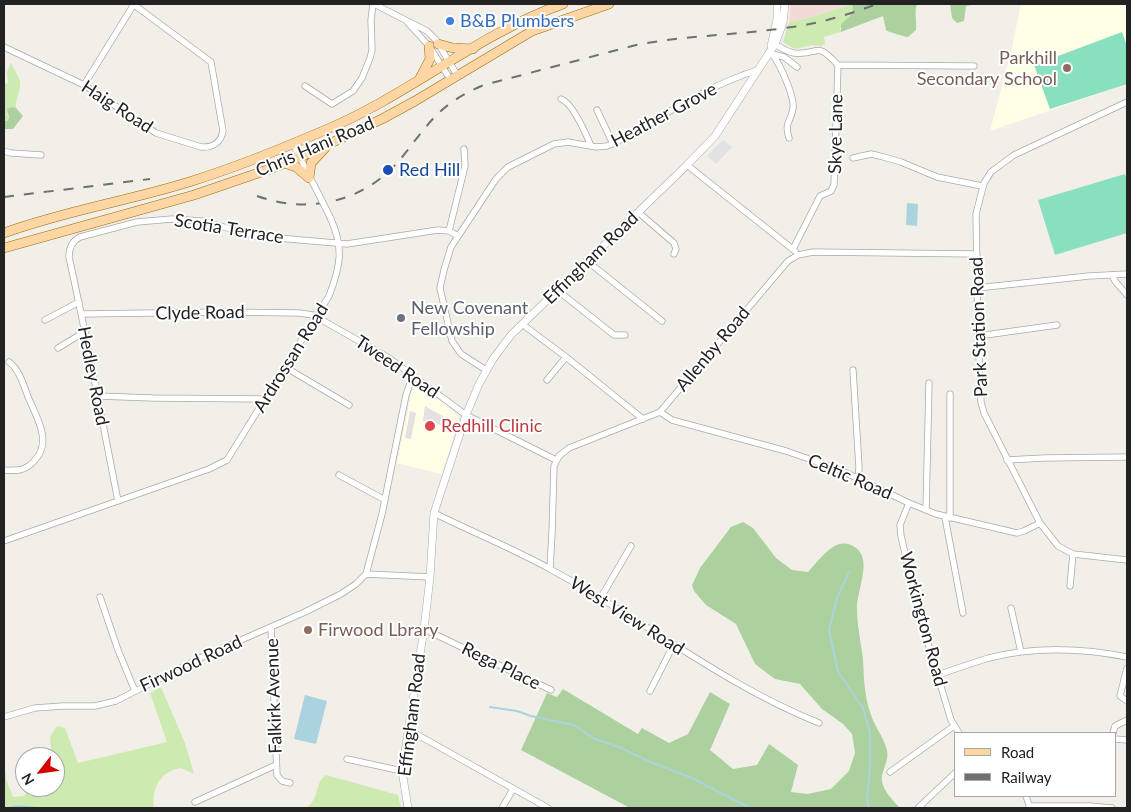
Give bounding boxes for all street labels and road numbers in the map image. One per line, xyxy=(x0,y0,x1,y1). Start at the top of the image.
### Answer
street label: Haig Road xyxy=(77,76,157,138)
street label: Heather Grove xyxy=(607,78,721,152)
street label: Skye Lane xyxy=(825,94,847,174)
street label: Chris Hani Road xyxy=(252,112,378,182)
street label: Effingham Road xyxy=(539,207,643,309)
street label: Scotia Terrace xyxy=(173,210,285,248)
street label: Park Station Road xyxy=(966,257,992,397)
street label: Ardrossan Road xyxy=(249,300,333,416)
street label: Clyde Road xyxy=(155,301,245,325)
street label: Allenby Road xyxy=(671,302,755,396)
street label: Hedley Road xyxy=(73,325,113,427)
street label: Tweed Road xyxy=(351,331,443,403)
street label: Celtic Road xyxy=(804,450,896,504)
street label: Workington Road xyxy=(895,549,951,689)
street label: West View Road xyxy=(566,572,688,660)
street label: Firwood Road xyxy=(137,631,245,697)
street label: Falkirk Avenue xyxy=(261,638,287,754)
street label: Rega Place xyxy=(458,638,544,694)
street label: Effingham Road xyxy=(394,652,430,778)

